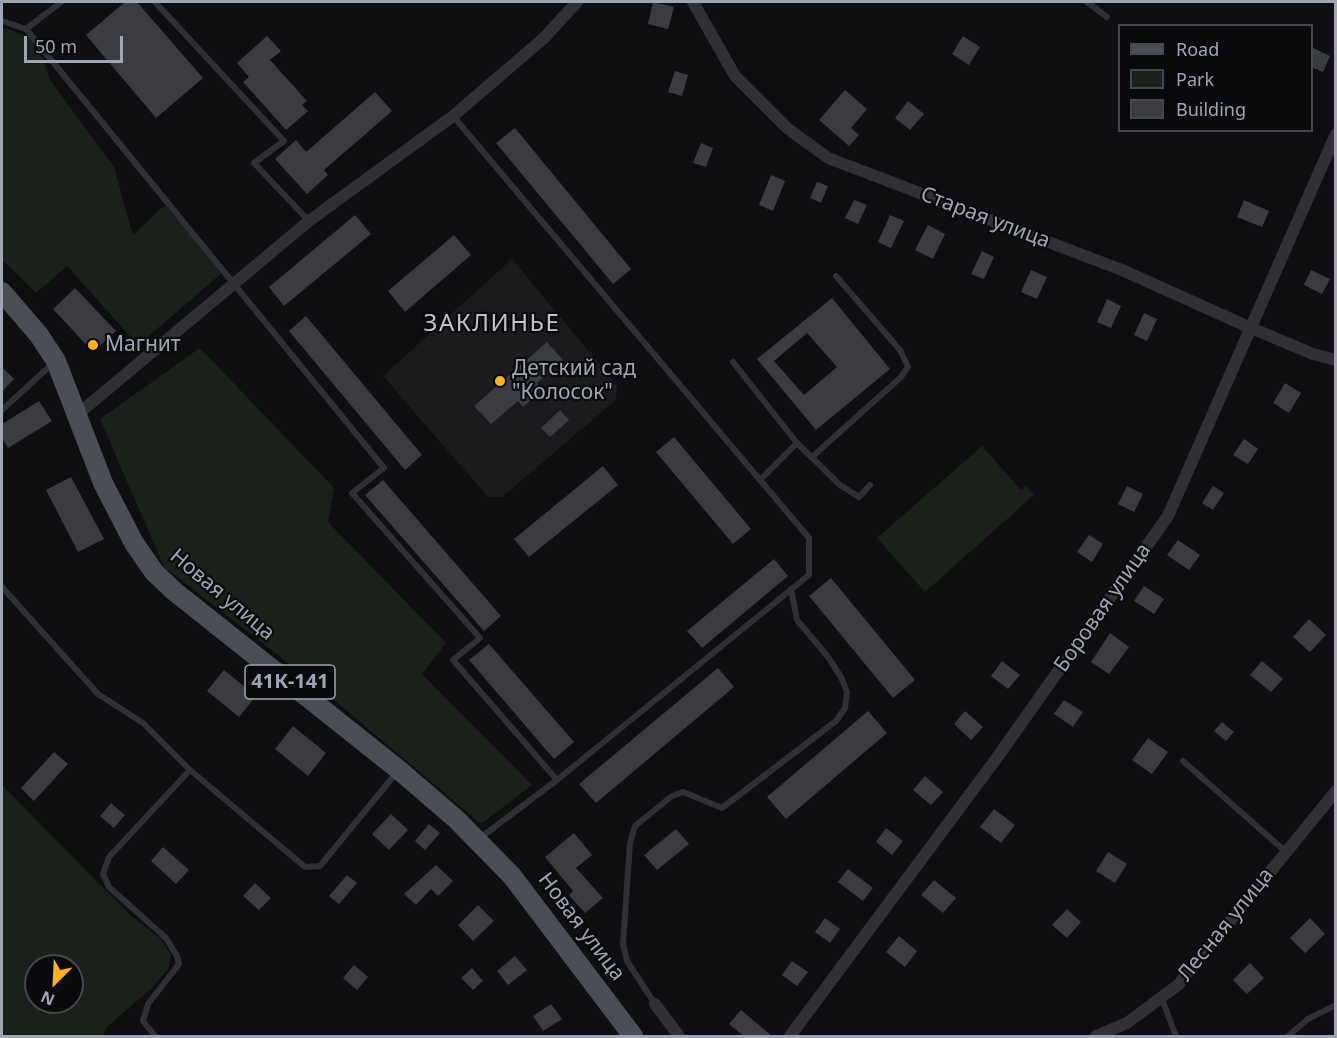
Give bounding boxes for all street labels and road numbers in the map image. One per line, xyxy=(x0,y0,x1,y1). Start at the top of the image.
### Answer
street label: Старая улица xyxy=(917,182,1053,254)
street label: Боровая улица xyxy=(1049,539,1157,677)
street label: Новая улица xyxy=(165,544,279,646)
road number: 41К-141 xyxy=(245,665,335,699)
street label: Лесная улица xyxy=(1173,863,1279,987)
street label: Новая улица xyxy=(532,868,630,986)

